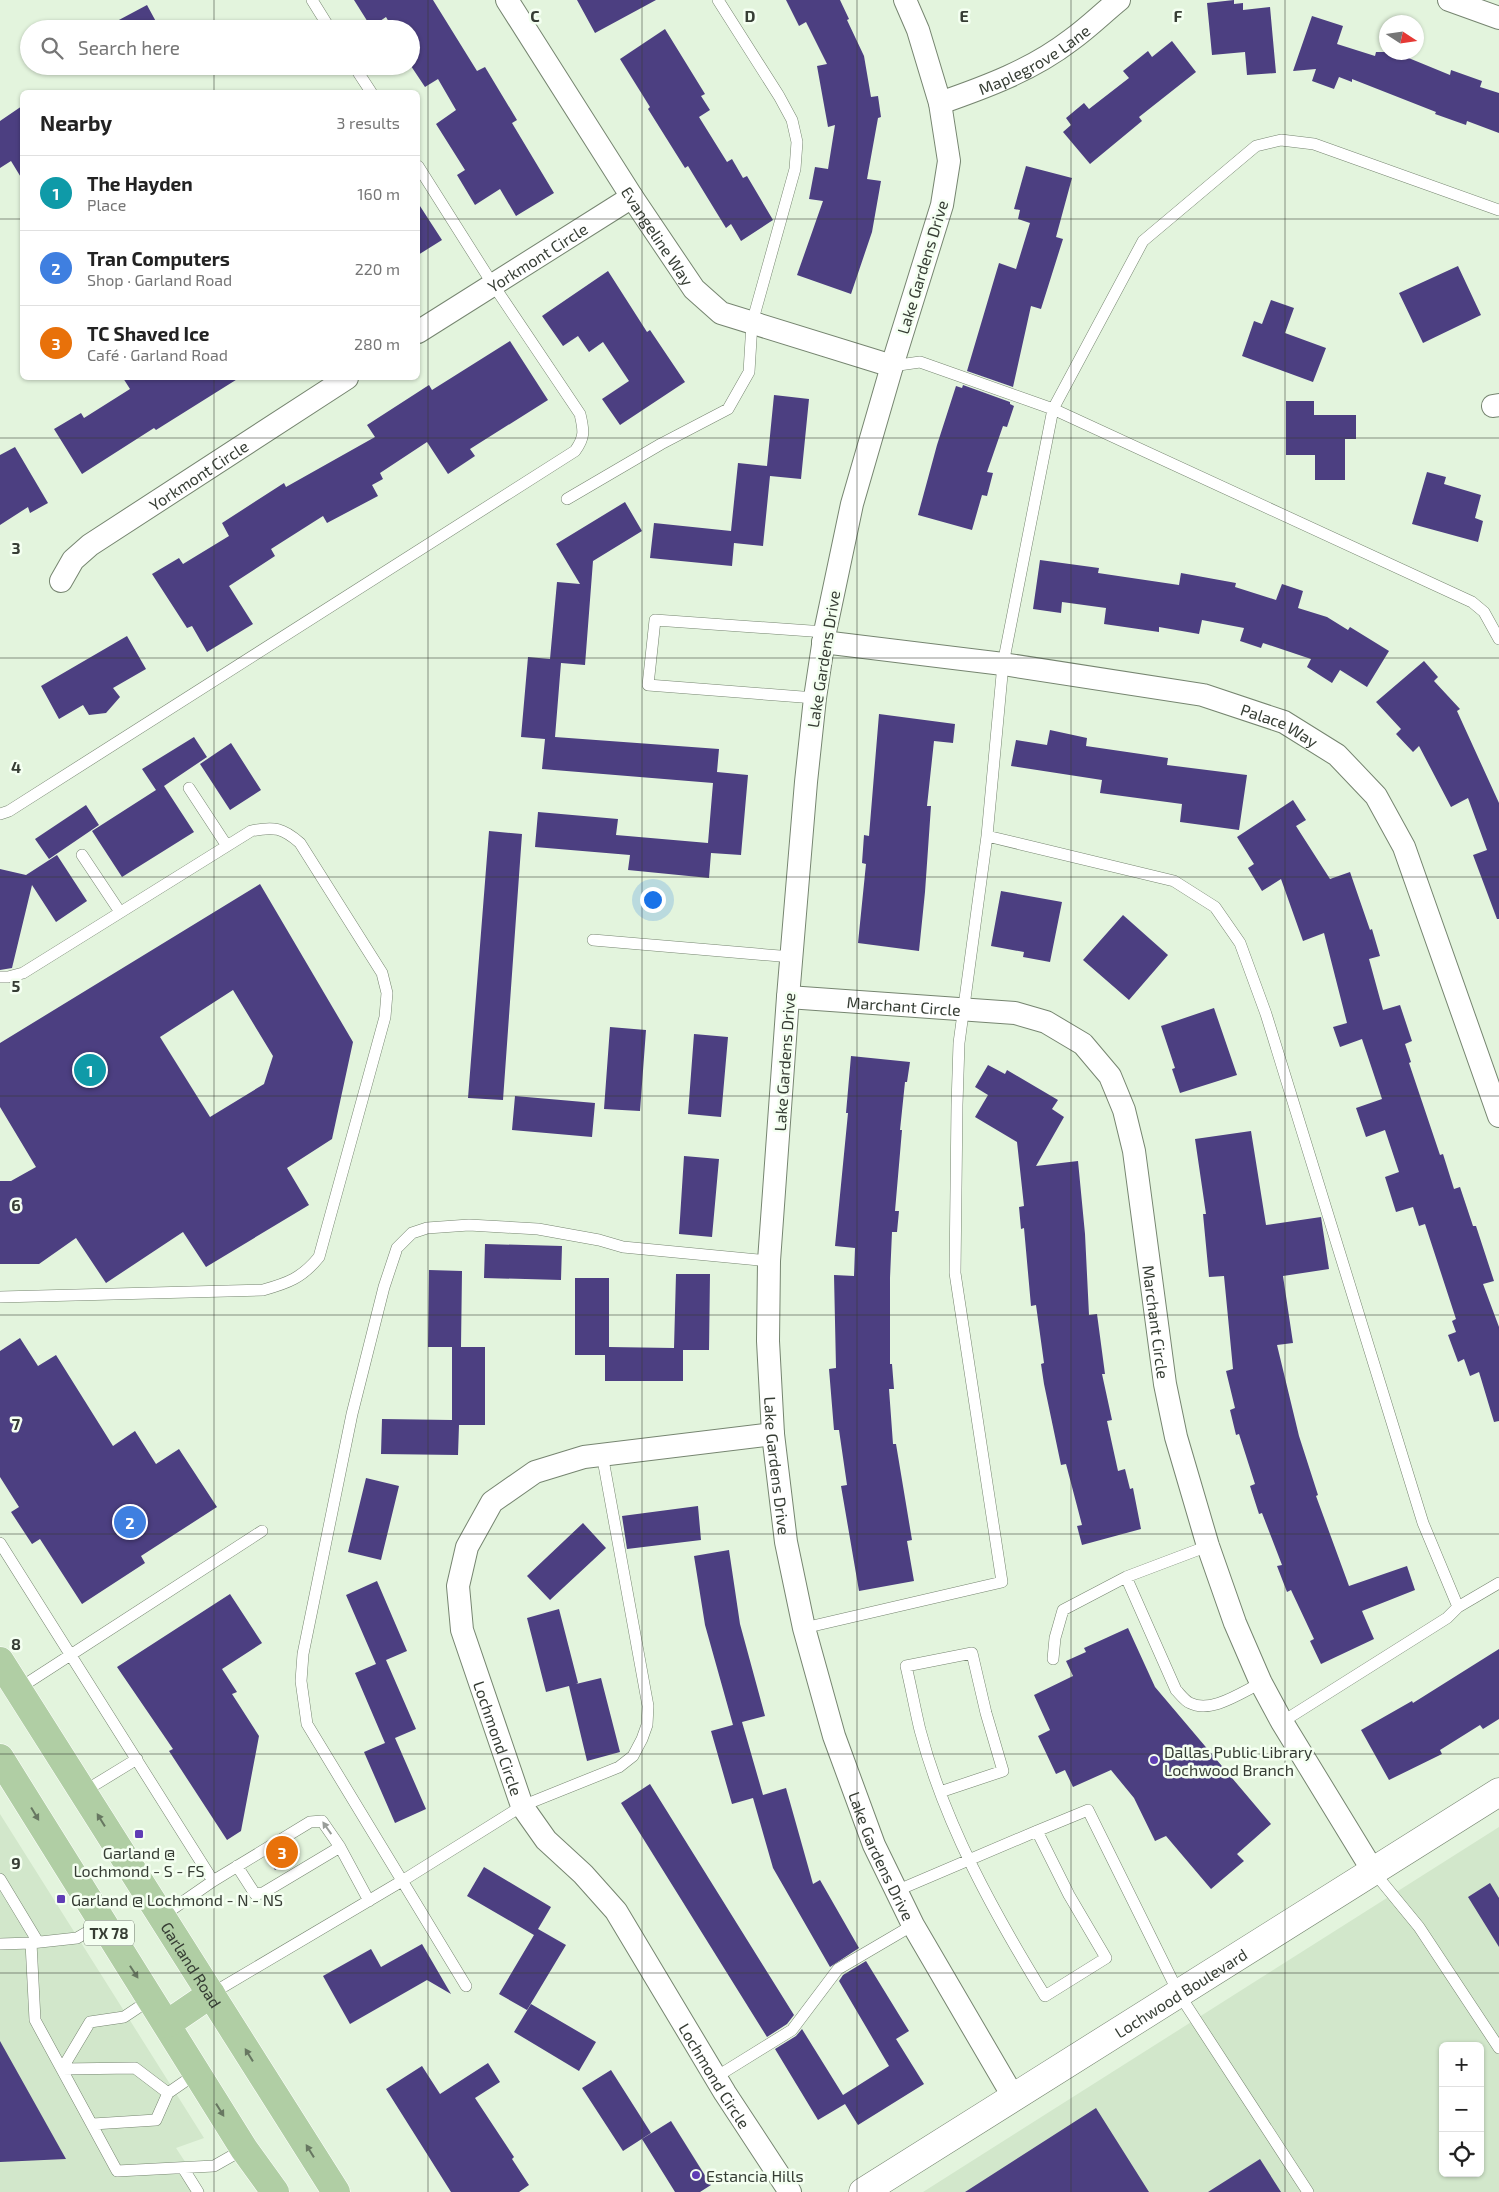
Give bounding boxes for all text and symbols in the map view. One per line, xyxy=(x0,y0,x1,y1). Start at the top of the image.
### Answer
text: C xyxy=(530,6,540,25)
text: D xyxy=(745,6,756,25)
text: E xyxy=(959,6,969,25)
text: F xyxy=(1174,6,1183,25)
north arrow xyxy=(1379,15,1424,60)
search box xyxy=(20,20,420,75)
street label: Maplegrove Lane xyxy=(975,20,1093,98)
icon: search xyxy=(38,34,66,62)
text: Search here xyxy=(78,36,180,59)
text: Nearby xyxy=(40,110,112,135)
text: 3 results xyxy=(337,113,400,132)
text: The Hayden xyxy=(87,172,193,195)
street label: Evangeline Way xyxy=(618,183,698,289)
text: 1 xyxy=(53,184,59,203)
text: 160 m xyxy=(357,184,400,203)
text: Place xyxy=(87,195,126,214)
street label: Lake Gardens Drive xyxy=(893,198,951,336)
street label: Yorkmont Circle xyxy=(484,218,591,295)
text: Tran Computers xyxy=(87,247,230,270)
text: 2 xyxy=(51,259,61,278)
text: 220 m xyxy=(355,259,400,278)
text: Shop · Garland Road xyxy=(87,270,232,289)
text: TC Shaved Ice xyxy=(87,322,209,345)
text: 3 xyxy=(51,334,61,353)
text: 280 m xyxy=(354,334,400,353)
text: Café · Garland Road xyxy=(87,345,228,364)
street label: Yorkmont Circle xyxy=(145,436,251,514)
text: 3 xyxy=(11,538,21,557)
street label: Lake Gardens Drive xyxy=(803,589,843,729)
street label: Palace Way xyxy=(1238,699,1322,751)
text: 4 xyxy=(11,757,21,776)
your location xyxy=(640,887,666,913)
text: 5 xyxy=(12,976,21,995)
street label: Lake Gardens Drive xyxy=(770,992,798,1132)
street label: Marchant Circle xyxy=(846,992,961,1019)
pin: 1 xyxy=(74,1051,106,1089)
text: 6 xyxy=(11,1195,21,1214)
street label: Marchant Circle xyxy=(1140,1264,1174,1380)
street label: Lake Gardens Drive xyxy=(761,1396,795,1536)
text: 7 xyxy=(12,1414,21,1433)
pin: 2 xyxy=(114,1503,146,1541)
text: 8 xyxy=(11,1634,21,1653)
street label: Lochmond Circle xyxy=(470,1678,527,1798)
place label: Dallas Public Library Lochwood Branch xyxy=(1164,1742,1313,1779)
marker: Dallas Public Library Lochwood Branch xyxy=(1148,1754,1160,1766)
street label: Lake Gardens Drive xyxy=(846,1789,919,1923)
one-way arrow xyxy=(31,1807,40,1820)
one-way arrow xyxy=(96,1814,105,1827)
one-way arrow xyxy=(322,1822,332,1835)
marker: Garland @ Lochmond - S - FS xyxy=(133,1828,145,1840)
pin: 3 xyxy=(266,1833,298,1871)
place label: Garland @ Lochmond - S - FS xyxy=(73,1843,205,1880)
text: 9 xyxy=(11,1853,21,1872)
place label: Garland @ Lochmond - N - NS xyxy=(71,1890,283,1909)
marker: Garland @ Lochmond - N - NS xyxy=(55,1893,67,1905)
street label: Garland Road xyxy=(158,1918,226,2011)
road number: TX 78 xyxy=(84,1920,134,1946)
street label: Lochwood Boulevard xyxy=(1111,1944,1250,2041)
one-way arrow xyxy=(130,1965,139,1978)
street label: Lochmond Circle xyxy=(676,2019,755,2131)
map controls xyxy=(1439,2042,1484,2177)
button: + xyxy=(1439,2042,1484,2087)
one-way arrow xyxy=(245,2049,254,2062)
button: − xyxy=(1439,2087,1484,2132)
one-way arrow xyxy=(215,2104,225,2117)
button: locate xyxy=(1439,2132,1484,2177)
one-way arrow xyxy=(305,2144,314,2157)
place label: Estancia Hills xyxy=(706,2166,804,2185)
marker: Estancia Hills xyxy=(690,2169,702,2181)

